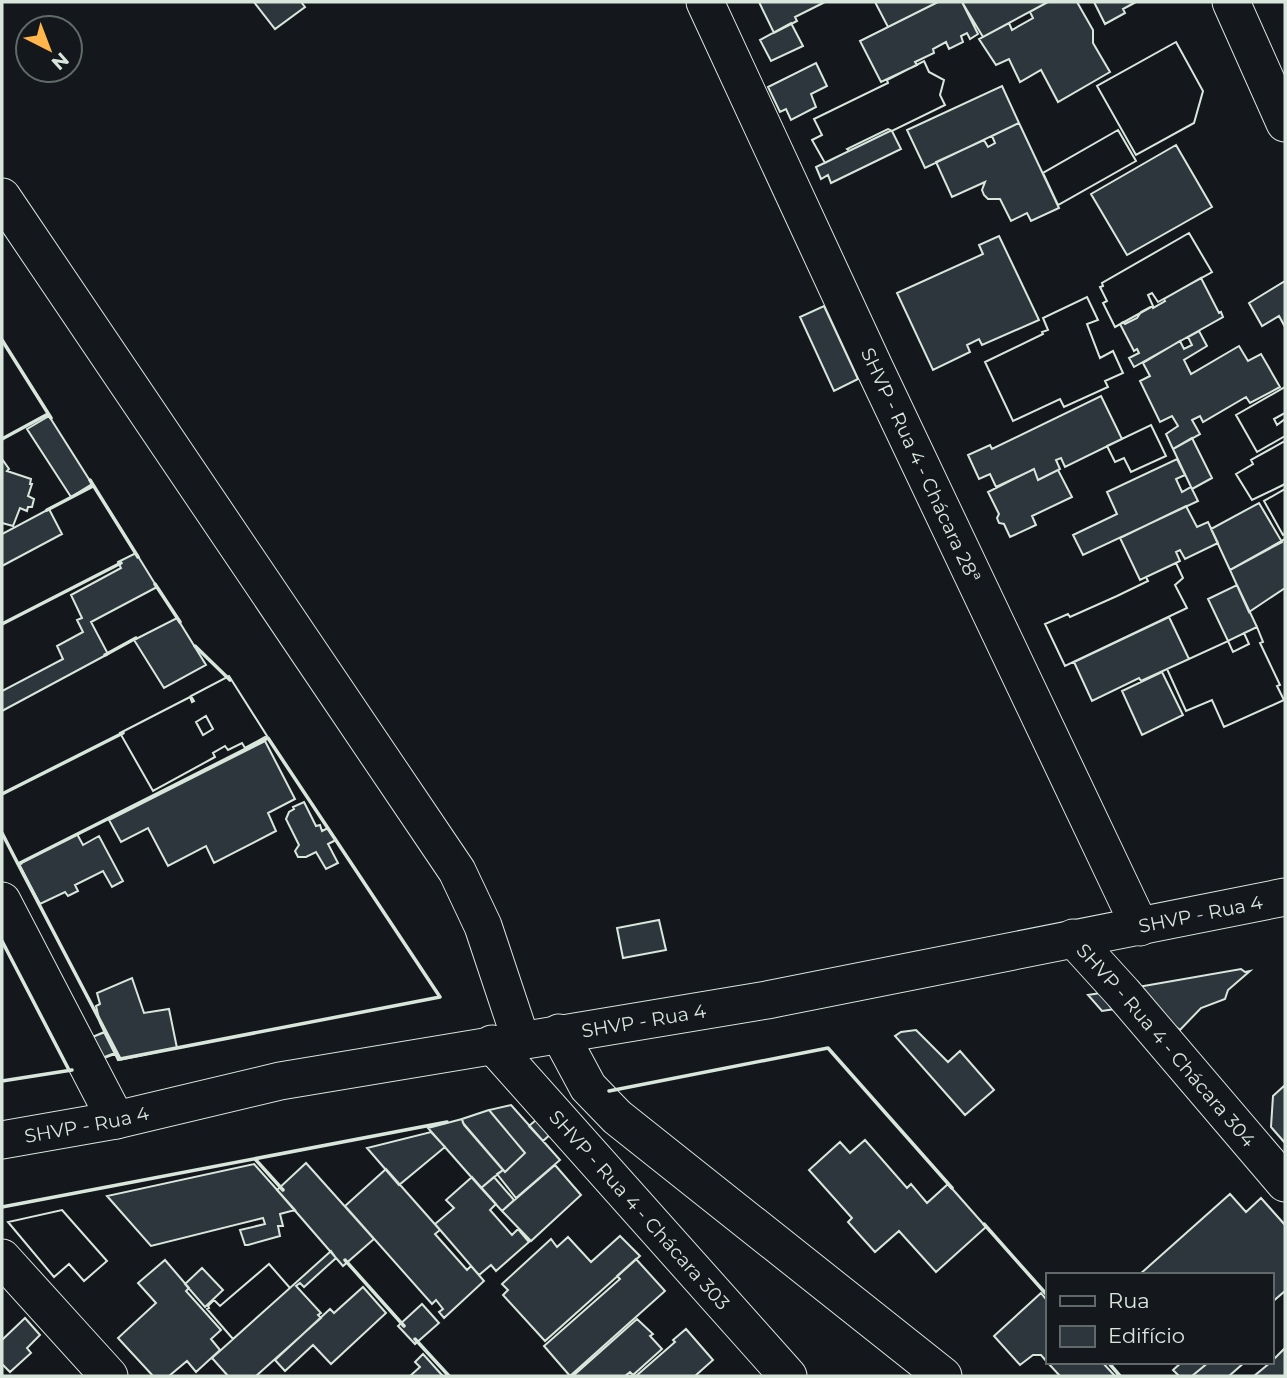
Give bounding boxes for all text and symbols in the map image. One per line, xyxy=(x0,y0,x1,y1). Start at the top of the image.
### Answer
north arrow xyxy=(14,14,84,84)
text: N xyxy=(47,48,73,75)
street label: SHVP - Rua 4 - Chácara 28ª xyxy=(856,344,985,586)
street label: SHVP - Rua 4 xyxy=(1137,891,1265,938)
street label: SHVP - Rua 4 - Chácara 304 xyxy=(1072,939,1260,1152)
street label: SHVP - Rua 4 xyxy=(580,999,708,1043)
street label: SHVP - Rua 4 xyxy=(23,1101,152,1148)
street label: SHVP - Rua 4 - Chácara 303 xyxy=(544,1105,734,1315)
legend xyxy=(1046,1273,1273,1364)
text: Rua xyxy=(1108,1288,1150,1313)
text: Edifício xyxy=(1108,1323,1185,1348)

